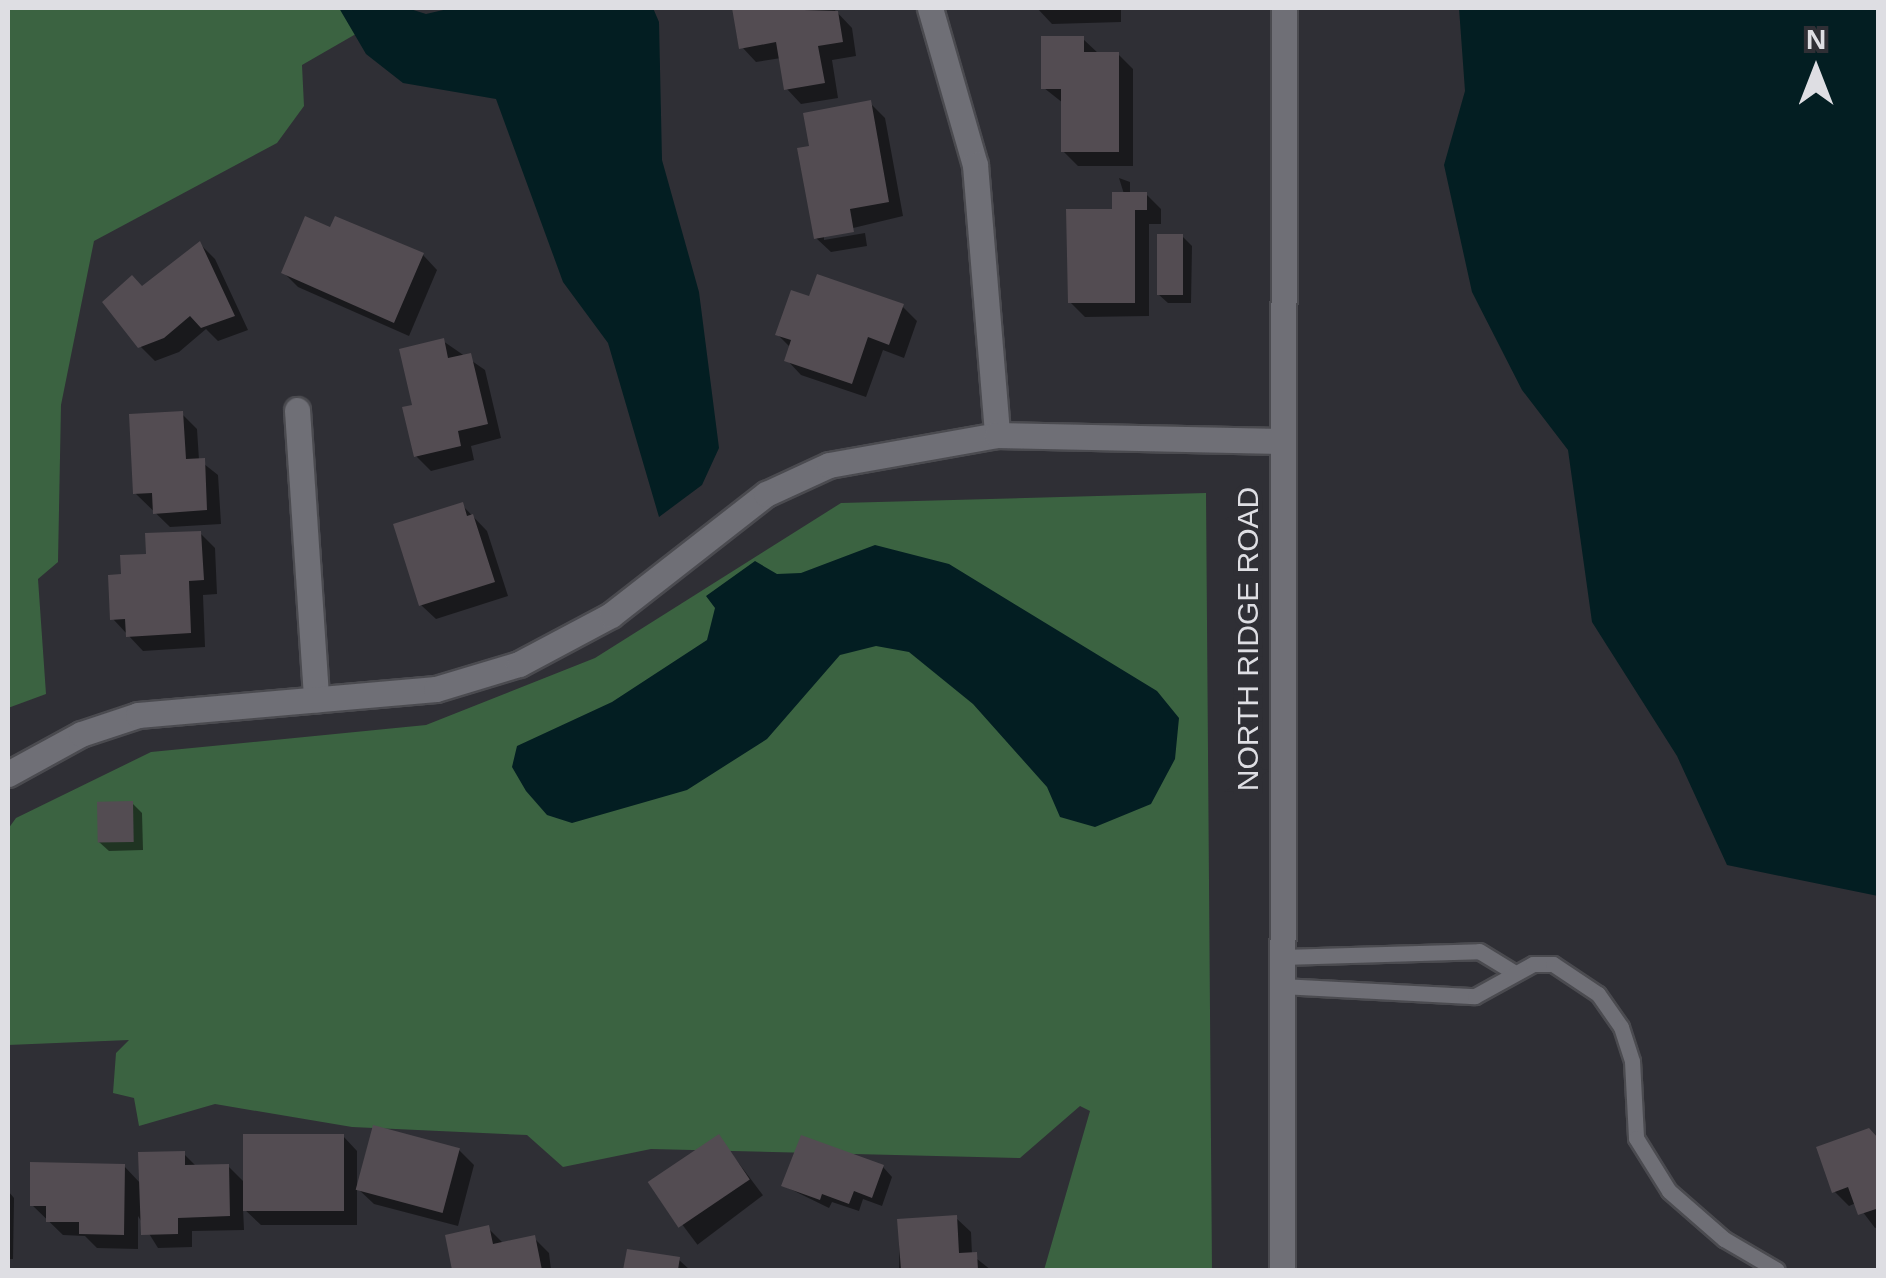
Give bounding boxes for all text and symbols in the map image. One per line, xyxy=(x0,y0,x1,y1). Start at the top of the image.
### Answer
north arrow xyxy=(1766,20,1866,120)
text: N xyxy=(1806,24,1826,55)
street label: NORTH RIDGE ROAD xyxy=(1230,487,1266,791)

